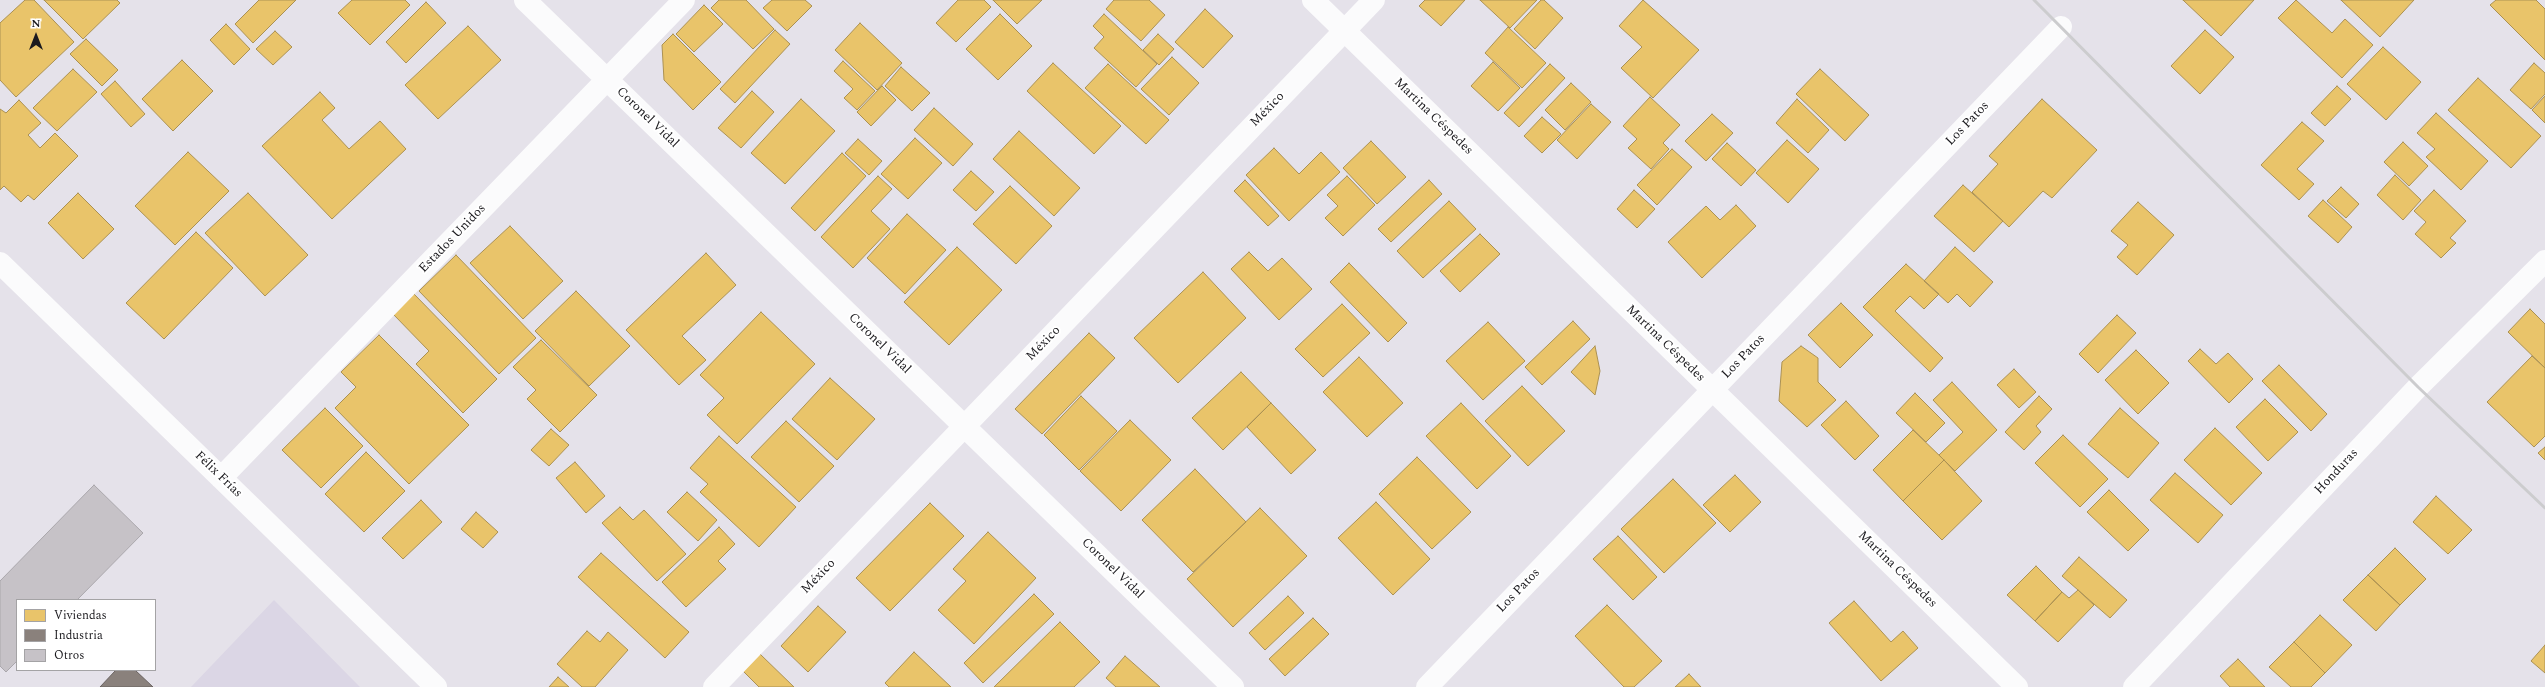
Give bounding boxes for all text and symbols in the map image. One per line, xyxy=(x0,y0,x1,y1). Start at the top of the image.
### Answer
text: N xyxy=(32,15,40,32)
north arrow xyxy=(16,16,56,56)
street label: Martina Céspedes xyxy=(1390,75,1476,159)
street label: Coronel Vidal xyxy=(613,84,681,152)
street label: México xyxy=(1248,89,1288,131)
street label: Los Patos xyxy=(1943,99,1993,149)
street label: Estados Unidos xyxy=(416,201,490,277)
street label: Martina Céspedes xyxy=(1622,302,1708,386)
street label: Coronel Vidal xyxy=(845,310,913,378)
street label: México xyxy=(1024,323,1064,365)
street label: Los Patos xyxy=(1719,332,1769,382)
street label: Honduras xyxy=(2312,446,2362,498)
street label: Félix Frías xyxy=(191,448,245,502)
street label: Martina Céspedes xyxy=(1854,528,1940,612)
street label: Coronel Vidal xyxy=(1078,535,1146,603)
street label: México xyxy=(799,556,839,598)
street label: Los Patos xyxy=(1494,566,1544,616)
legend xyxy=(16,599,156,671)
text: Viviendas xyxy=(54,606,107,625)
text: Industria xyxy=(54,626,103,645)
text: Otros xyxy=(54,646,84,665)

